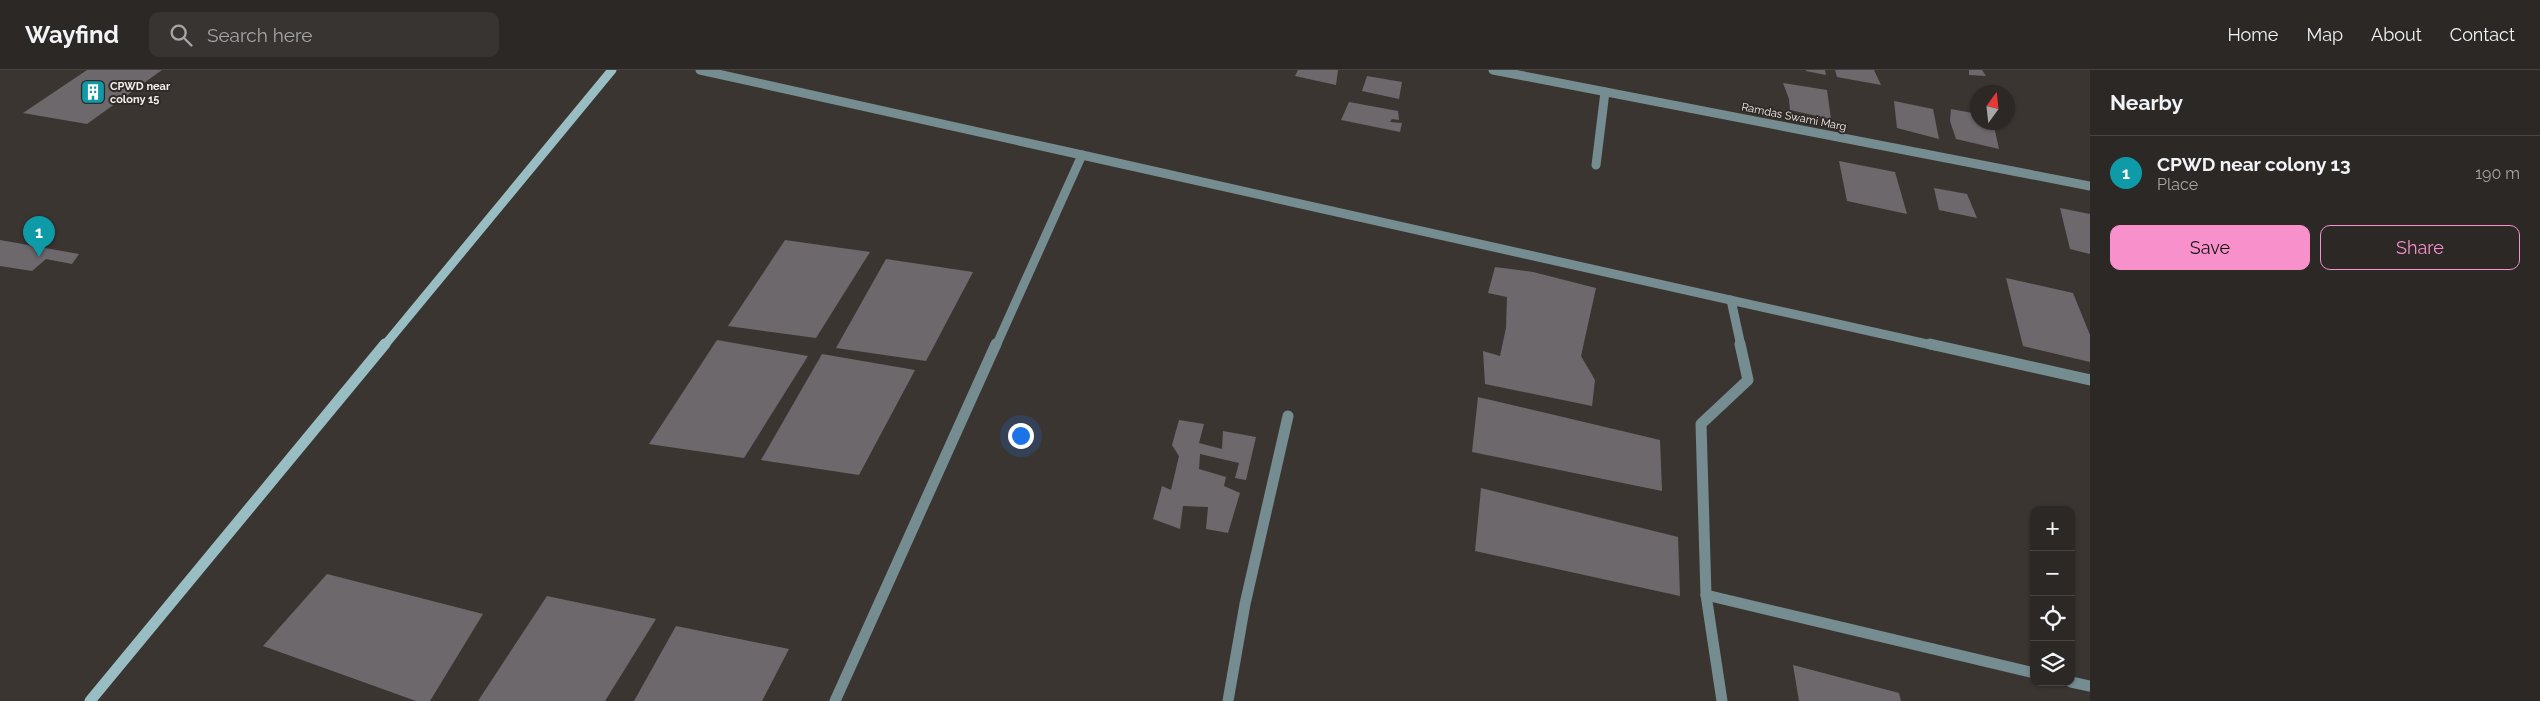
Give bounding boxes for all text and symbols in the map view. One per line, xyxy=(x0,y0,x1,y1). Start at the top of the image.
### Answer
search box xyxy=(149,12,499,57)
text: Wayfind xyxy=(25,20,119,49)
icon: search xyxy=(167,21,195,49)
text: Search here xyxy=(207,24,312,46)
text: Home xyxy=(2227,24,2278,45)
text: Map xyxy=(2306,24,2343,45)
text: About xyxy=(2371,24,2422,45)
text: Contact xyxy=(2450,24,2515,45)
building icon: CPWD near colony 15 xyxy=(80,79,106,105)
place label: CPWD near colony 15 xyxy=(110,80,171,106)
north arrow xyxy=(1970,85,2015,130)
text: Nearby xyxy=(2110,90,2183,115)
street label: Ramdas Swami Marg xyxy=(1740,100,1848,134)
text: CPWD near colony 13 xyxy=(2157,153,2351,175)
text: 1 xyxy=(2122,164,2130,183)
text: 190 m xyxy=(2475,164,2520,183)
text: Place xyxy=(2157,175,2198,194)
pin: 1 xyxy=(23,216,55,257)
button: Save xyxy=(2110,225,2310,270)
button: Share xyxy=(2320,225,2520,270)
your location xyxy=(1008,423,1034,449)
map controls xyxy=(2030,506,2075,686)
button: + xyxy=(2030,506,2075,551)
button: − xyxy=(2030,551,2075,596)
button: locate xyxy=(2030,596,2075,641)
button: layers xyxy=(2030,641,2075,686)

